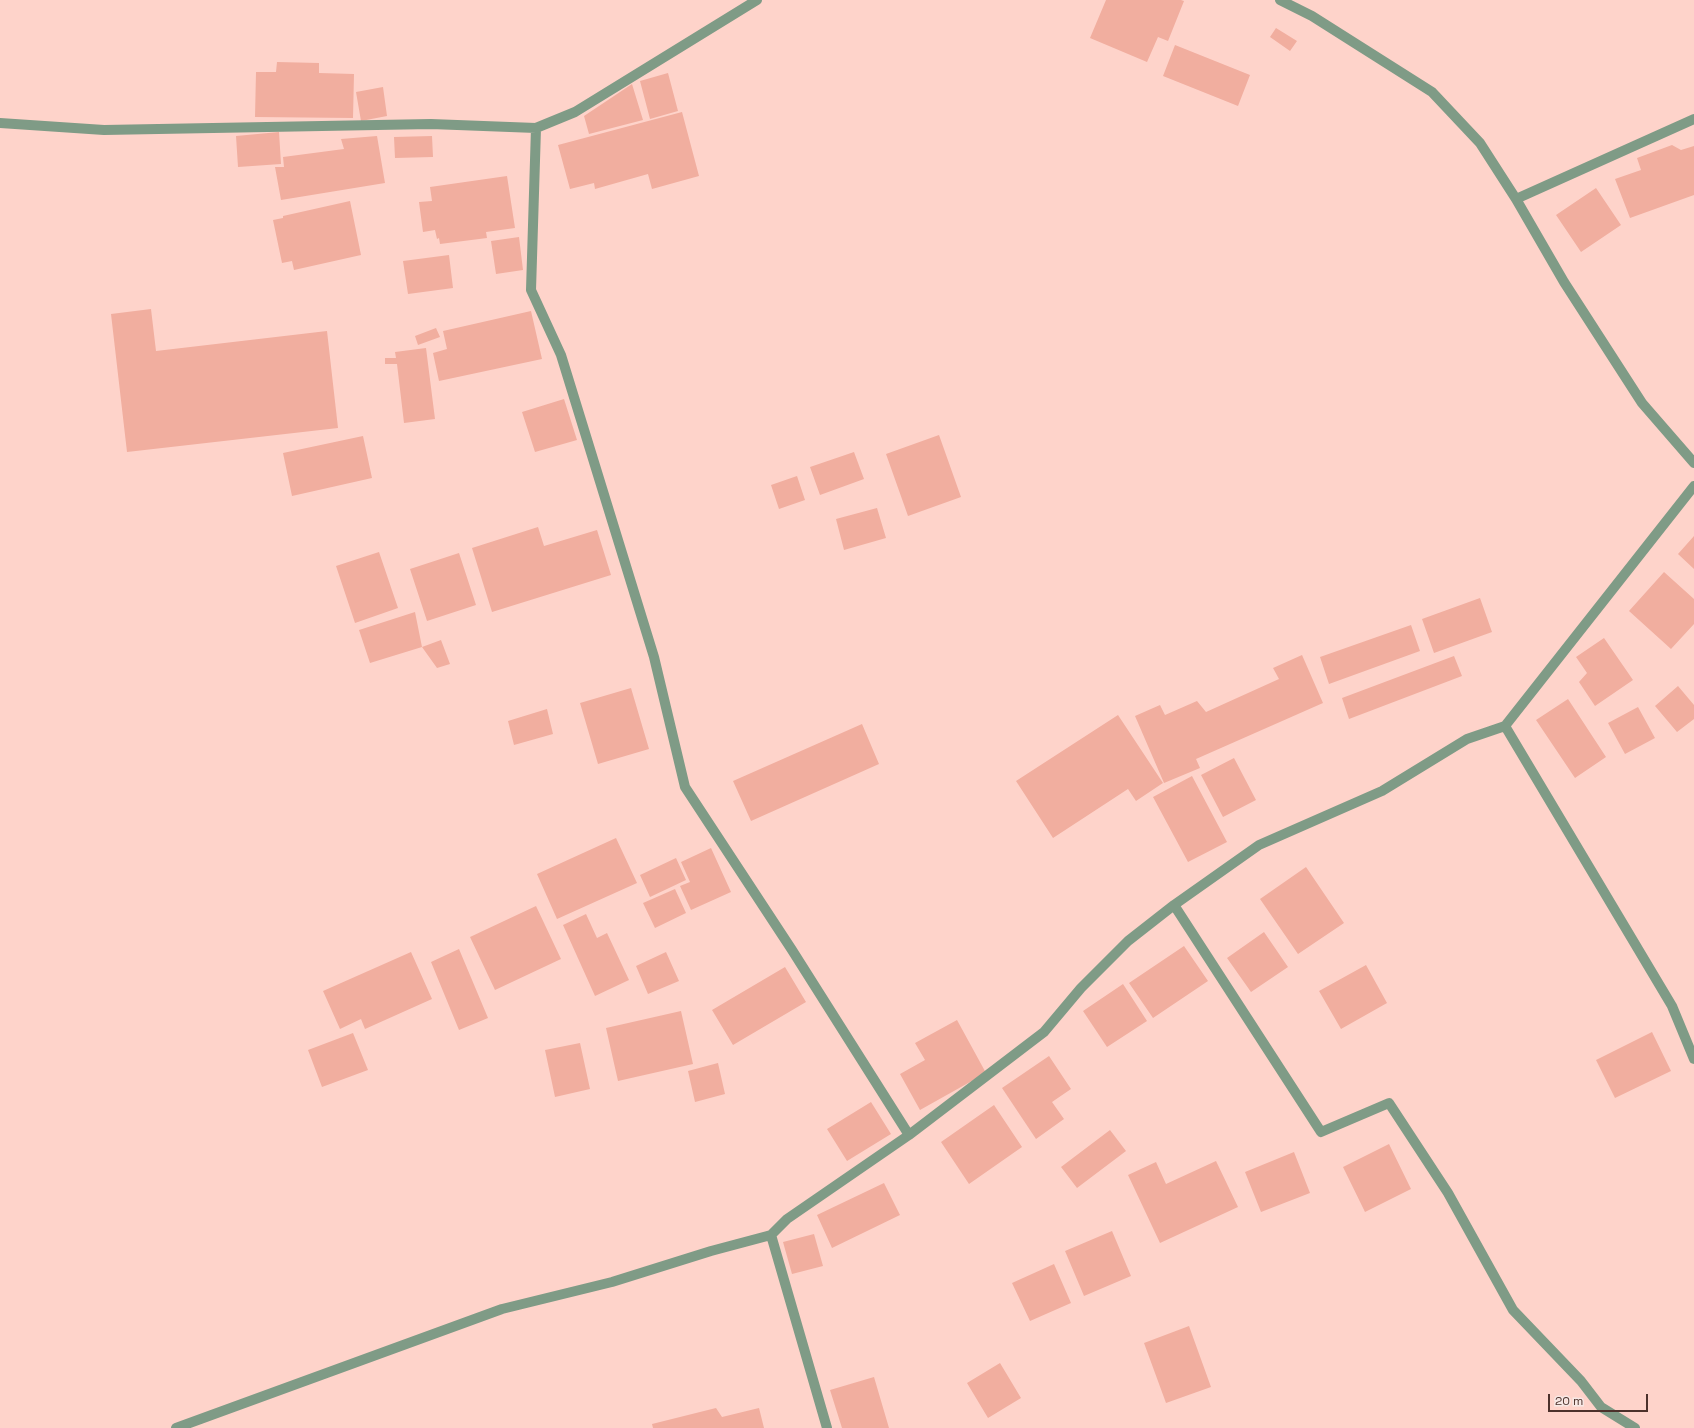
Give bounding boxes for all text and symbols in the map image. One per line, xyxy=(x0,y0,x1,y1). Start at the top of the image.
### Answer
scale bar xyxy=(1550,1386,1650,1412)
text: 20 m xyxy=(1555,1393,1583,1409)

